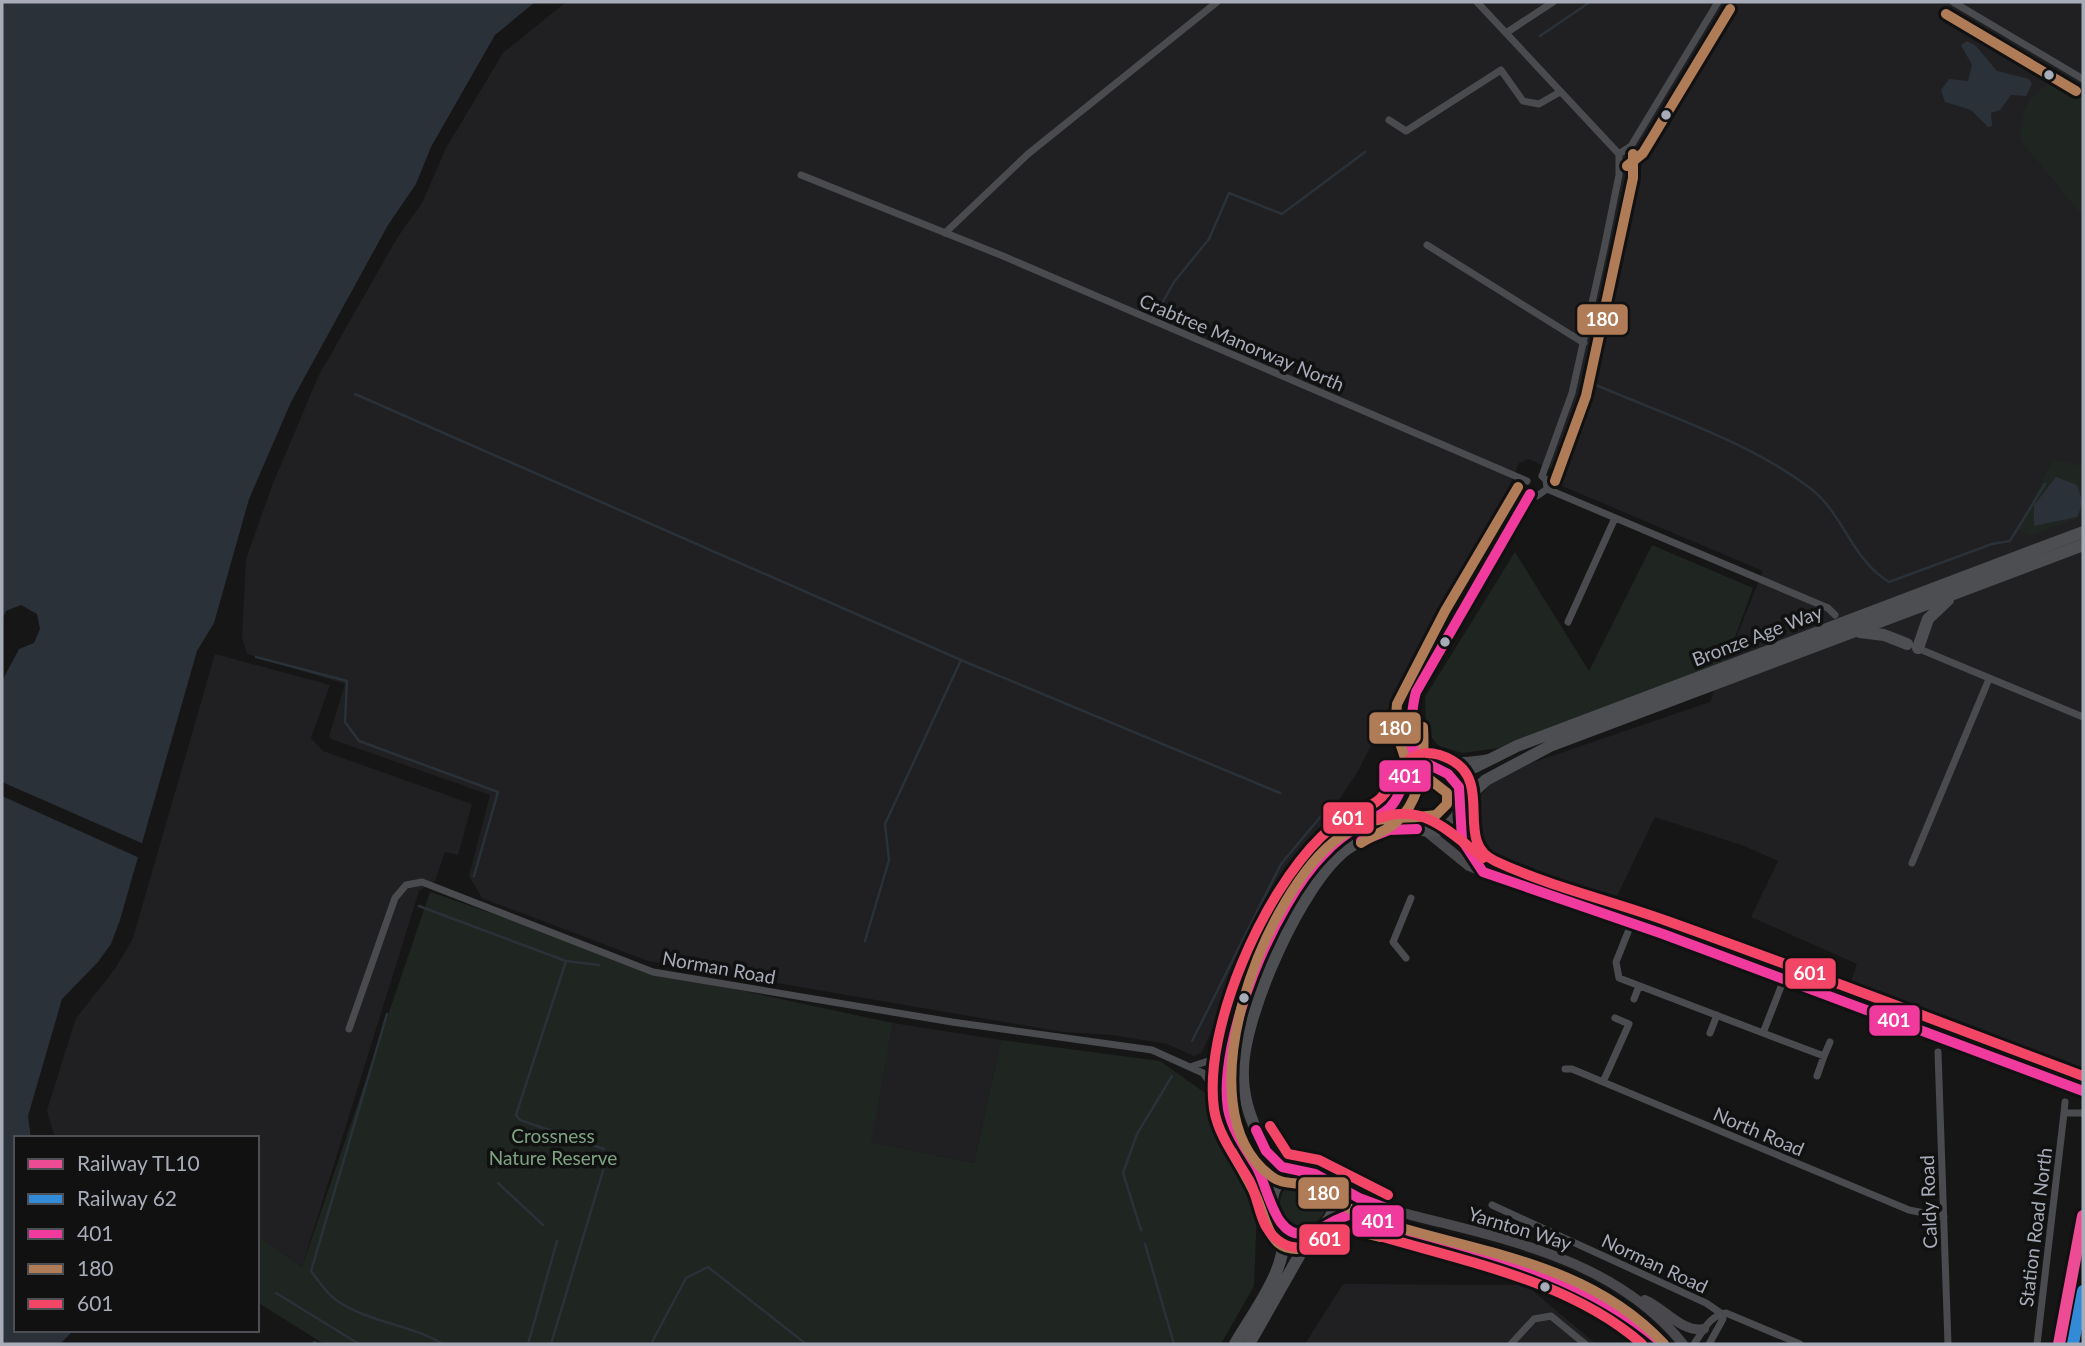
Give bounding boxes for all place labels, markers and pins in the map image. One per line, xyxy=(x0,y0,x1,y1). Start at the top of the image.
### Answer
unlabelled marker xyxy=(2042,68,2056,82)
unlabelled marker xyxy=(1659,108,1673,122)
unlabelled marker xyxy=(1438,635,1452,649)
unlabelled marker xyxy=(1237,991,1251,1005)
unlabelled marker xyxy=(1538,1280,1552,1294)

